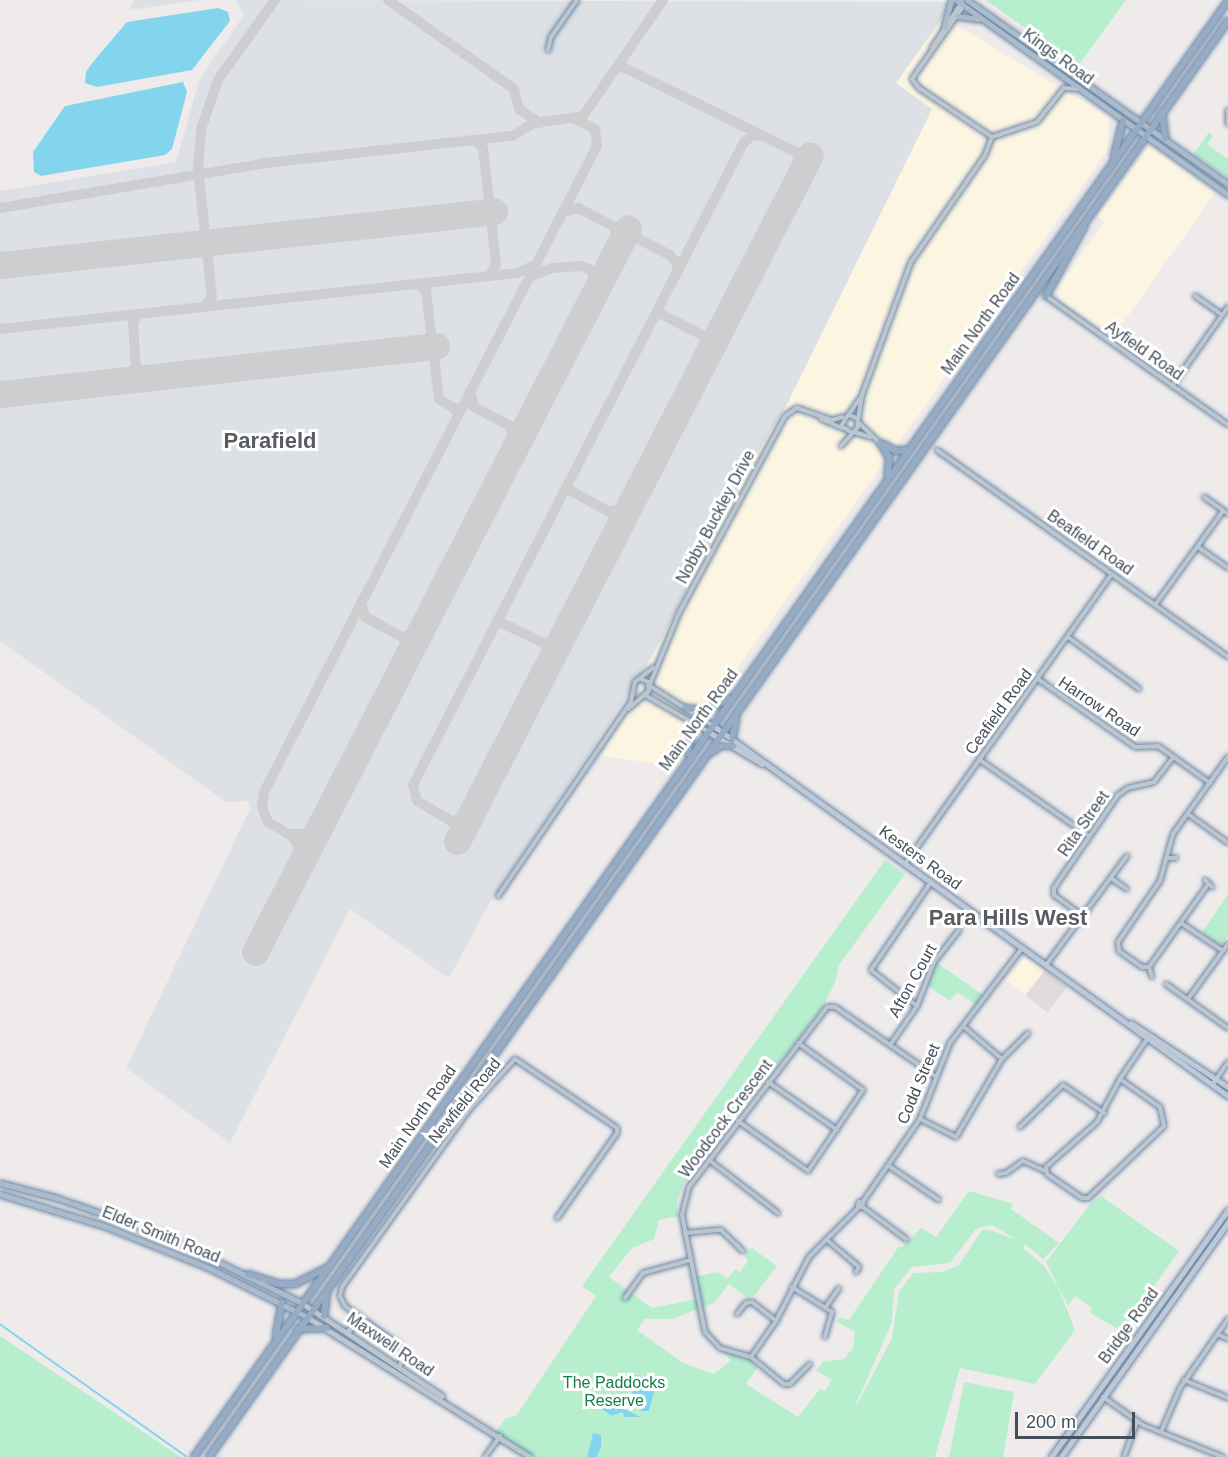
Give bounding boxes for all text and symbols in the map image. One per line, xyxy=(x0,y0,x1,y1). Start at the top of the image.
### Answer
street label: Kings Road xyxy=(1019,25,1097,89)
street label: Main North Road xyxy=(938,269,1024,379)
street label: Ayfield Road xyxy=(1101,317,1187,385)
district label: Parafield xyxy=(224,428,316,454)
street label: Nobby Buckley Drive xyxy=(673,447,759,587)
street label: Beafield Road xyxy=(1043,506,1137,580)
street label: Main North Road xyxy=(656,665,742,775)
street label: Ceafield Road xyxy=(961,665,1037,759)
street label: Harrow Road xyxy=(1055,673,1143,741)
street label: Rita Street xyxy=(1054,788,1114,860)
street label: Kesters Road xyxy=(875,822,965,894)
district label: Para Hills West xyxy=(929,905,1087,931)
street label: Afton Court xyxy=(885,941,941,1021)
street label: Codd Street xyxy=(893,1041,945,1127)
street label: Newfield Road xyxy=(425,1055,505,1147)
street label: Woodcock Crescent xyxy=(675,1056,777,1182)
street label: Main North Road xyxy=(375,1062,461,1172)
street label: Elder Smith Road xyxy=(99,1203,223,1267)
street label: Bridge Road xyxy=(1095,1284,1163,1368)
street label: Maxwell Road xyxy=(343,1309,437,1381)
park label: The Paddocks Reserve xyxy=(563,1373,665,1411)
scale bar xyxy=(1018,1400,1138,1438)
text: 200 m xyxy=(1026,1412,1076,1432)

